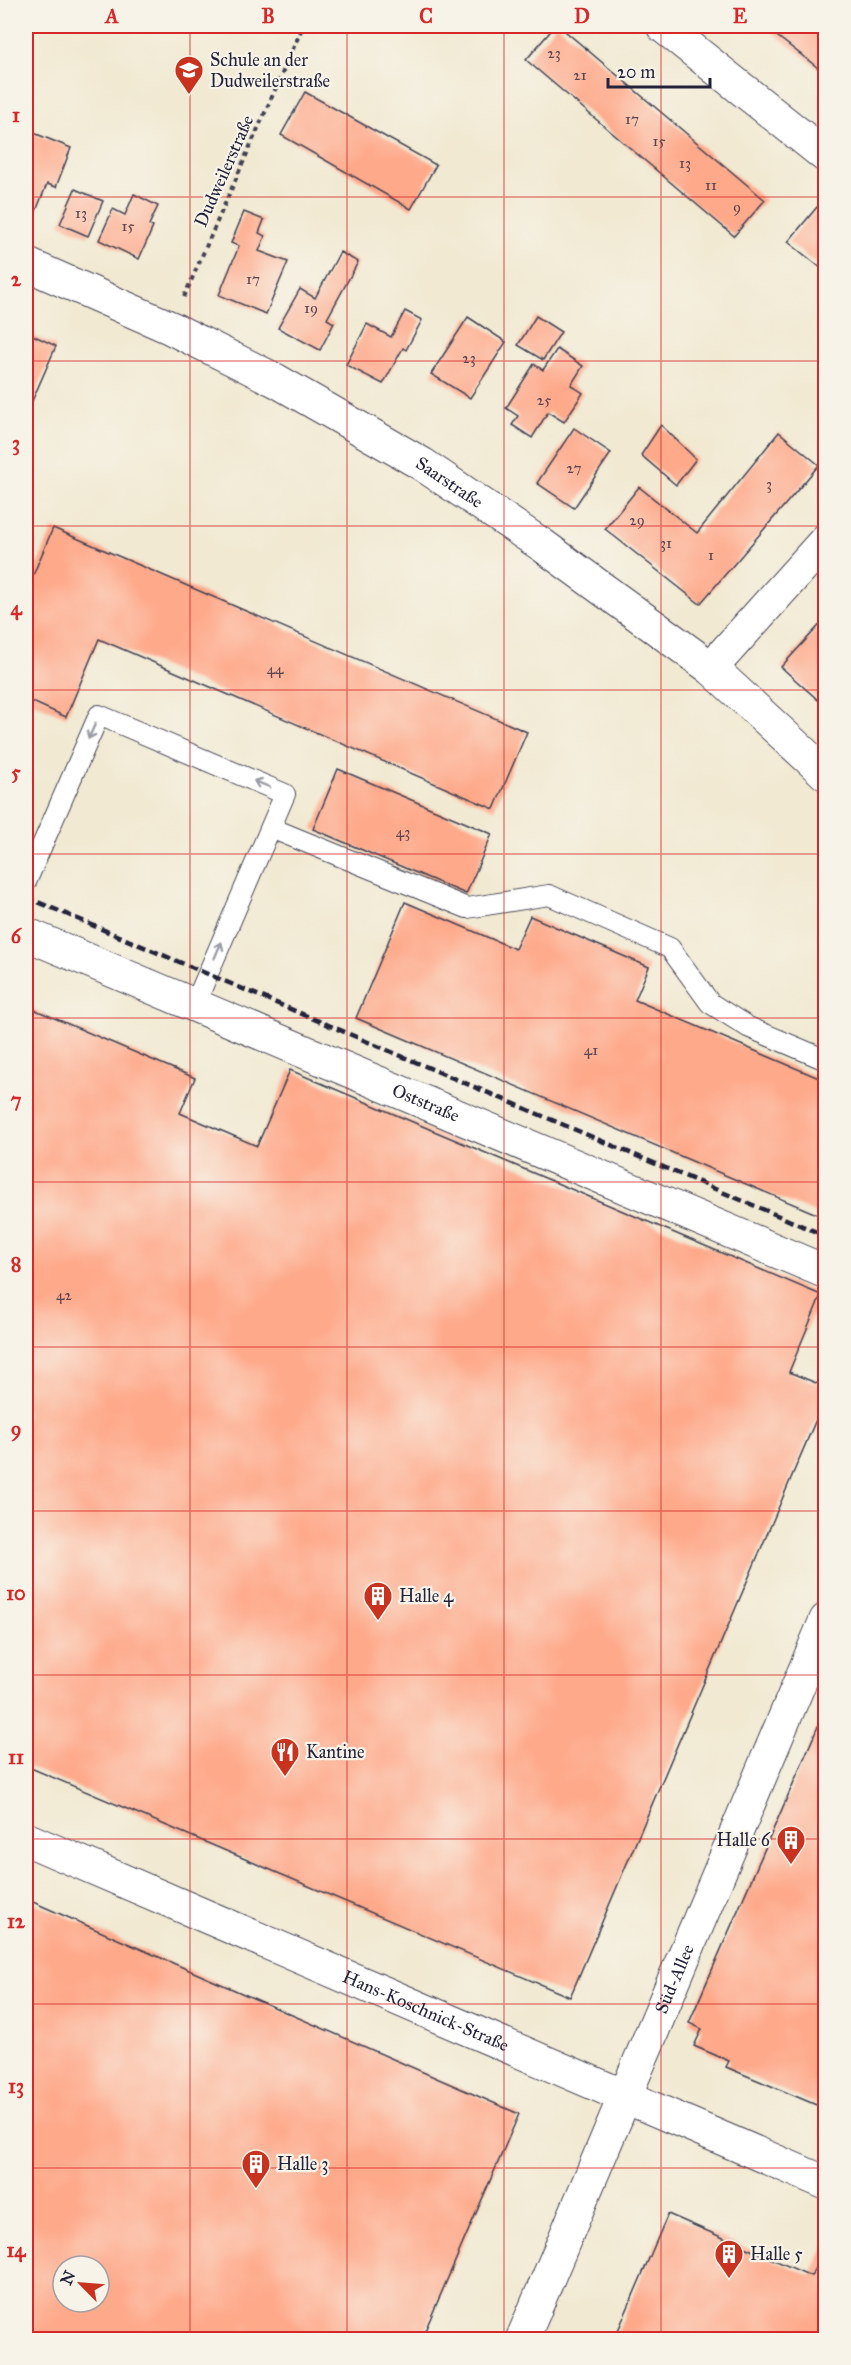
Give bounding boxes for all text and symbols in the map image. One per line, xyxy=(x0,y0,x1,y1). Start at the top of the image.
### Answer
text: A xyxy=(103,4,119,28)
text: B xyxy=(261,4,275,28)
text: C xyxy=(419,4,433,28)
text: D xyxy=(574,4,590,28)
text: E xyxy=(733,4,748,28)
house number: 23 xyxy=(547,44,561,62)
place label: Schule an der Dudweilerstraße xyxy=(210,49,330,92)
scale bar xyxy=(608,51,710,89)
school or university icon: Schule an der Dudweilerstraße xyxy=(173,54,205,96)
text: 20 m xyxy=(617,61,655,83)
house number: 21 xyxy=(573,66,587,84)
text: 1 xyxy=(12,103,20,127)
house number: 17 xyxy=(625,110,639,128)
street label: Dudweilerstraße xyxy=(190,112,258,230)
house number: 15 xyxy=(653,132,665,150)
house number: 13 xyxy=(679,154,691,172)
house number: 11 xyxy=(705,176,717,194)
house number: 9 xyxy=(733,198,741,216)
house number: 13 xyxy=(75,204,87,222)
house number: 15 xyxy=(122,217,134,235)
text: 2 xyxy=(11,267,22,291)
house number: 17 xyxy=(246,270,260,288)
house number: 19 xyxy=(304,299,318,317)
house number: 23 xyxy=(462,349,476,367)
house number: 25 xyxy=(537,391,551,409)
text: 3 xyxy=(12,431,20,456)
street label: Saarstraße xyxy=(412,452,487,513)
house number: 27 xyxy=(567,459,582,477)
house number: 3 xyxy=(766,475,772,493)
house number: 29 xyxy=(629,511,645,529)
house number: 31 xyxy=(660,534,672,552)
house number: 1 xyxy=(708,546,714,564)
text: 4 xyxy=(10,596,22,621)
house number: 44 xyxy=(267,660,284,678)
one-way arrow xyxy=(86,721,97,739)
text: 5 xyxy=(11,760,21,784)
one-way arrow xyxy=(254,778,272,789)
house number: 43 xyxy=(396,823,410,841)
text: 6 xyxy=(11,924,23,948)
one-way arrow xyxy=(213,942,225,960)
house number: 41 xyxy=(584,1041,598,1059)
street label: Oststraße xyxy=(389,1079,463,1127)
text: 7 xyxy=(11,1088,22,1112)
text: 8 xyxy=(11,1252,21,1276)
house number: 42 xyxy=(56,1286,72,1304)
text: 9 xyxy=(11,1417,21,1442)
building icon: Halle 4 xyxy=(362,1580,394,1622)
text: 10 xyxy=(6,1581,26,1605)
place label: Halle 4 xyxy=(399,1585,454,1607)
restaurant icon: Kantine xyxy=(269,1736,301,1778)
place label: Kantine xyxy=(306,1741,365,1763)
text: 11 xyxy=(8,1745,24,1769)
building icon: Halle 6 xyxy=(775,1824,807,1866)
place label: Halle 6 xyxy=(717,1829,771,1851)
text: 12 xyxy=(7,1909,26,1933)
street label: Süd-Allee xyxy=(650,1941,699,2017)
street label: Hans-Koschnick-Straße xyxy=(339,1965,512,2056)
text: 13 xyxy=(8,2074,24,2099)
building icon: Halle 3 xyxy=(240,2148,272,2190)
place label: Halle 3 xyxy=(277,2153,328,2175)
text: 14 xyxy=(6,2238,26,2263)
building icon: Halle 5 xyxy=(713,2238,745,2280)
place label: Halle 5 xyxy=(750,2243,803,2265)
north arrow xyxy=(51,2254,111,2314)
text: N xyxy=(56,2267,80,2288)

